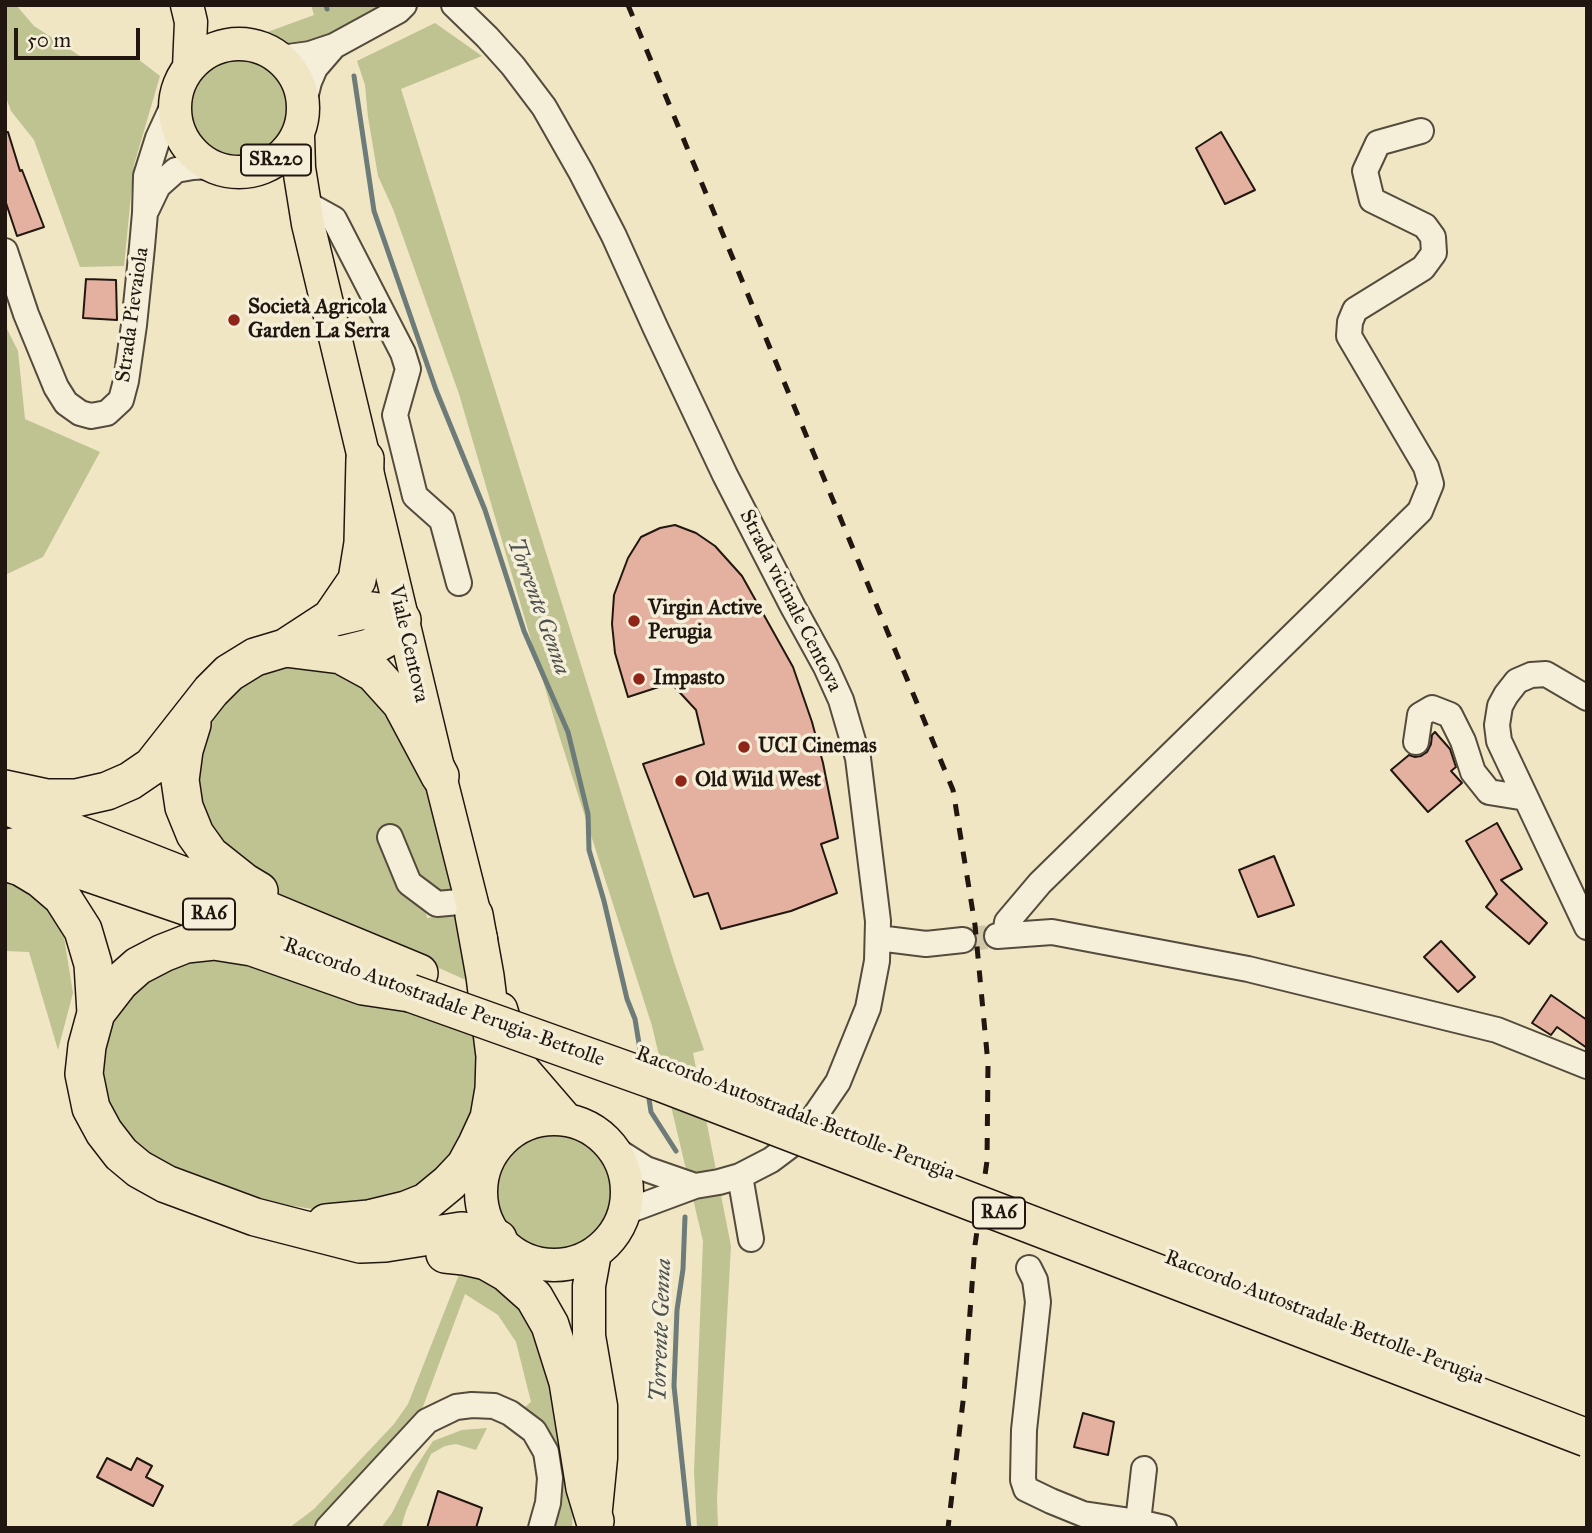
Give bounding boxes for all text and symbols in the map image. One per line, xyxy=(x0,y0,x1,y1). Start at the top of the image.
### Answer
scale bar xyxy=(18,14,144,58)
text: 50 m xyxy=(27,27,71,53)
road number: SR220 xyxy=(241,144,311,176)
street label: Strada Pievaiola xyxy=(111,246,155,384)
place label: Società Agricola Garden La Serra xyxy=(248,295,390,345)
marker: Società Agricola Garden La Serra xyxy=(226,312,242,328)
street label: Strada vicinale Centova xyxy=(733,506,847,696)
water label: Torrente Genna xyxy=(500,535,576,679)
street label: Viale Centova xyxy=(382,583,434,705)
place label: Virgin Active Perugia xyxy=(648,596,762,646)
marker: Virgin Active Perugia xyxy=(626,613,642,629)
place label: Impasto xyxy=(653,666,725,692)
marker: Impasto xyxy=(631,671,647,687)
place label: UCI Cinemas xyxy=(758,734,877,760)
marker: UCI Cinemas xyxy=(736,739,752,755)
place label: Old Wild West xyxy=(695,768,821,794)
marker: Old Wild West xyxy=(673,773,689,789)
road number: RA6 xyxy=(183,898,235,930)
street label: Raccordo Autostradale Perugia-Bettolle xyxy=(280,933,608,1073)
street label: Raccordo Autostradale Bettolle-Perugia xyxy=(632,1041,958,1187)
road number: RA6 xyxy=(973,1198,1025,1228)
street label: Raccordo Autostradale Bettolle-Perugia xyxy=(1161,1245,1487,1391)
water label: Torrente Genna xyxy=(646,1258,678,1402)

